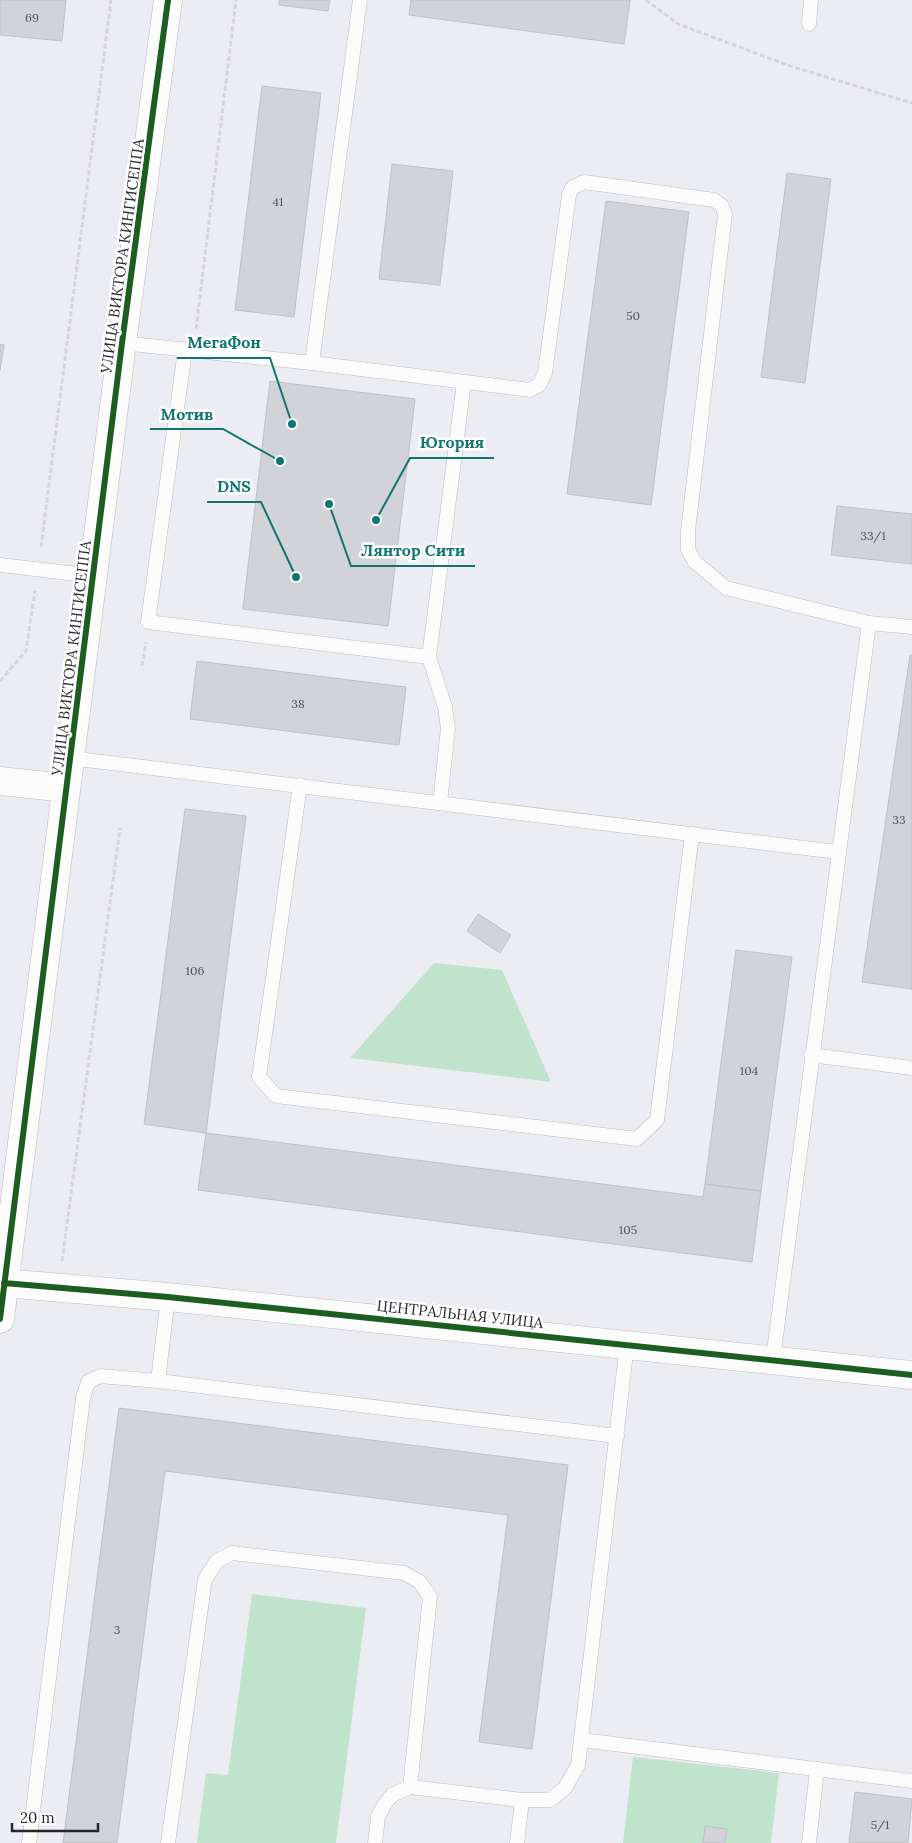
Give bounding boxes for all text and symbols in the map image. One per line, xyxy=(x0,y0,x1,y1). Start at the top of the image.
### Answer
house number: 69 xyxy=(25,10,39,25)
street label: УЛИЦА ВИКТОРА КИНГИСЕППА xyxy=(96,137,148,376)
house number: 41 xyxy=(273,194,283,209)
house number: 50 xyxy=(626,308,640,323)
callout: МегаФон xyxy=(177,327,270,358)
text: МегаФон xyxy=(187,332,261,352)
callout: Мотив xyxy=(150,398,223,429)
text: Мотив xyxy=(161,404,213,424)
callout: Югория xyxy=(410,427,494,458)
text: Югория xyxy=(420,432,484,452)
callout: DNS xyxy=(207,471,261,502)
text: DNS xyxy=(217,476,251,496)
house number: 33/1 xyxy=(860,528,886,544)
callout: Лянтор Сити xyxy=(351,535,475,566)
street label: УЛИЦА ВИКТОРА КИНГИСЕППА xyxy=(47,539,95,778)
text: Лянтор Сити xyxy=(361,540,466,560)
house number: 38 xyxy=(291,696,305,711)
house number: 33 xyxy=(892,812,906,827)
house number: 106 xyxy=(186,963,204,978)
house number: 104 xyxy=(740,1063,759,1078)
house number: 105 xyxy=(619,1222,637,1237)
street label: ЦЕНТРАЛЬНАЯ УЛИЦА xyxy=(376,1296,545,1332)
house number: 3 xyxy=(114,1622,121,1637)
scale bar xyxy=(12,1800,99,1832)
text: 20 m xyxy=(20,1808,55,1827)
house number: 5/1 xyxy=(871,1817,889,1833)

